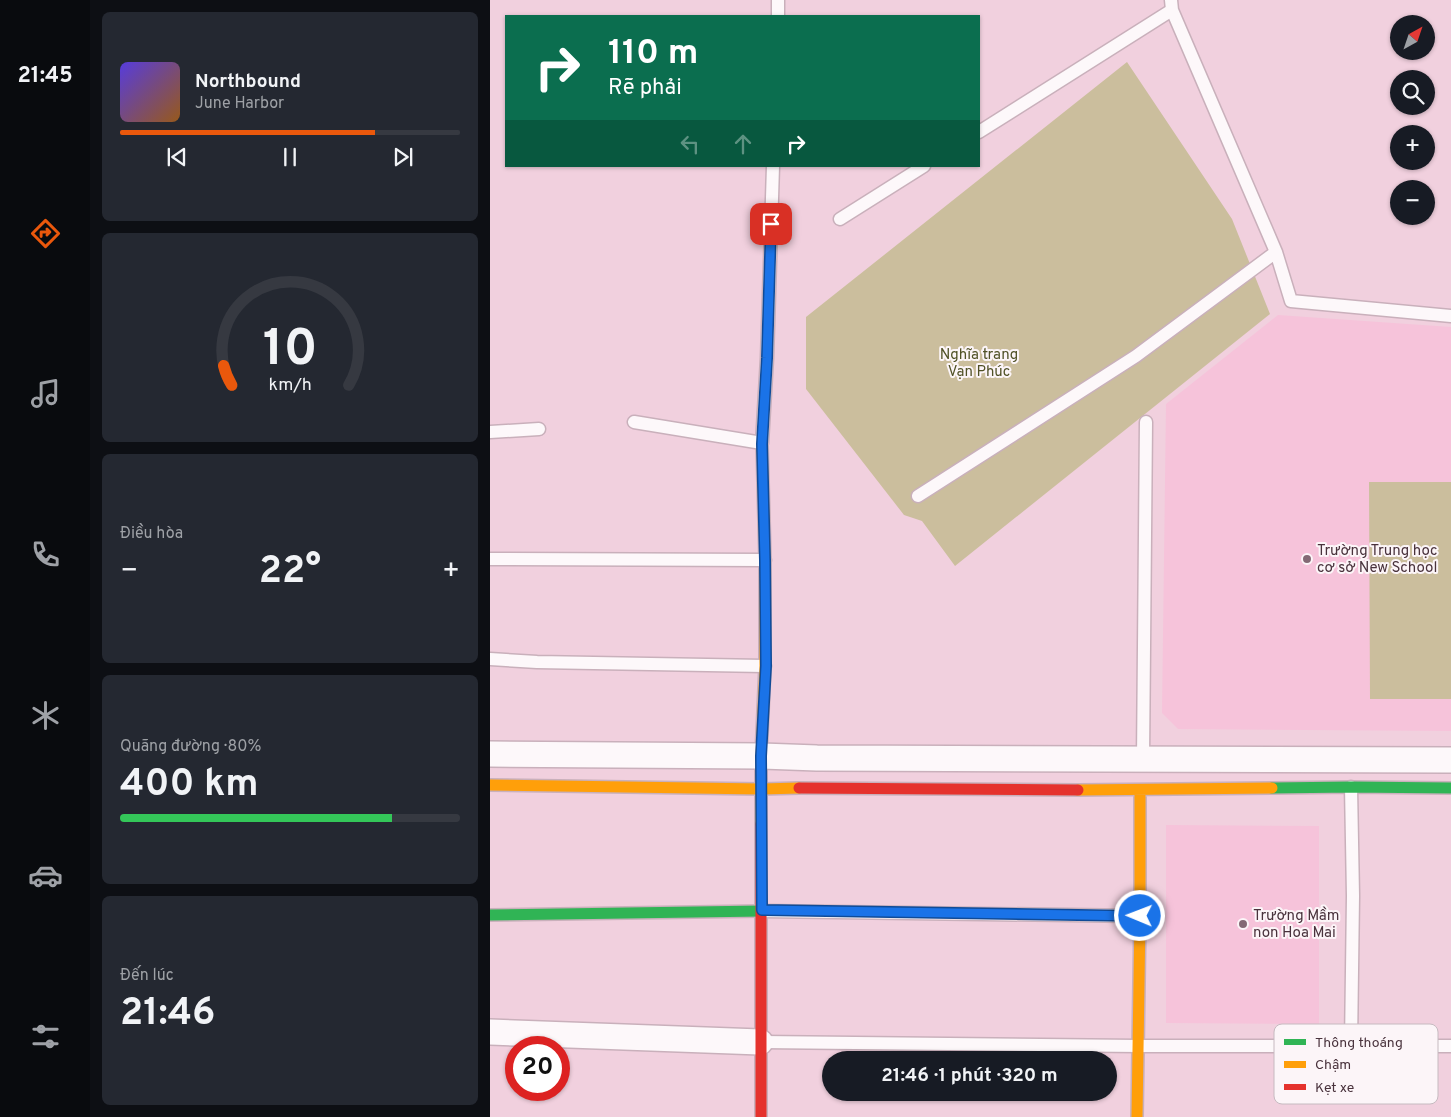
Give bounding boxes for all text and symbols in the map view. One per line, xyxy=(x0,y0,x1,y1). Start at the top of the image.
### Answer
north arrow xyxy=(1390,15,1435,60)
map controls xyxy=(1390,15,1435,225)
text: 110 m xyxy=(608,32,698,76)
icon: right xyxy=(525,35,590,100)
text: 21:45 xyxy=(17,63,73,90)
text: Northbound xyxy=(195,70,301,94)
button: search xyxy=(1390,70,1435,115)
text: Rẽ phải xyxy=(608,75,682,102)
text: June Harbor xyxy=(195,94,284,114)
button: + xyxy=(1390,125,1435,170)
icon: left xyxy=(676,130,704,158)
icon: ahead xyxy=(729,130,757,158)
icon: right xyxy=(782,130,810,158)
icon: previous xyxy=(163,143,191,171)
icon: pause xyxy=(276,143,304,171)
icon: next xyxy=(389,143,417,171)
button: − xyxy=(1390,180,1435,225)
pin xyxy=(750,203,792,245)
icon: arrive xyxy=(757,210,785,238)
icon: directions xyxy=(28,216,63,251)
text: 10 xyxy=(263,318,317,384)
park label: Nghĩa trang Vạn Phúc xyxy=(940,346,1018,382)
text: km/h xyxy=(268,374,312,397)
icon: music xyxy=(28,376,63,411)
text: Điều hòa xyxy=(120,524,183,544)
icon: phone xyxy=(28,537,63,572)
place label: Trường Trung học cơ sở New School xyxy=(1317,542,1438,578)
text: 22° xyxy=(259,548,321,597)
marker: Trường Trung học cơ sở New School xyxy=(1301,553,1313,565)
text: − xyxy=(120,554,138,590)
text: + xyxy=(442,554,460,590)
icon: climate xyxy=(28,698,63,733)
text: Quãng đường · 80% xyxy=(120,737,261,757)
text: 400 km xyxy=(120,761,259,810)
icon: car xyxy=(28,858,63,893)
position arrow xyxy=(1113,889,1165,941)
place label: Trường Mầm non Hoa Mai xyxy=(1253,906,1339,943)
marker: Trường Mầm non Hoa Mai xyxy=(1237,918,1249,930)
text: Đến lúc xyxy=(120,966,174,986)
text: 21:46 xyxy=(120,990,215,1039)
icon: filters xyxy=(28,1019,63,1054)
legend xyxy=(1274,1024,1438,1104)
text: Thông thoáng xyxy=(1315,1035,1403,1052)
speed limit sign: 20 xyxy=(505,1036,570,1101)
text: Chậm xyxy=(1315,1057,1351,1074)
text: 21:46 · 1 phút · 320 m xyxy=(881,1064,1058,1088)
text: Kẹt xe xyxy=(1315,1080,1354,1097)

